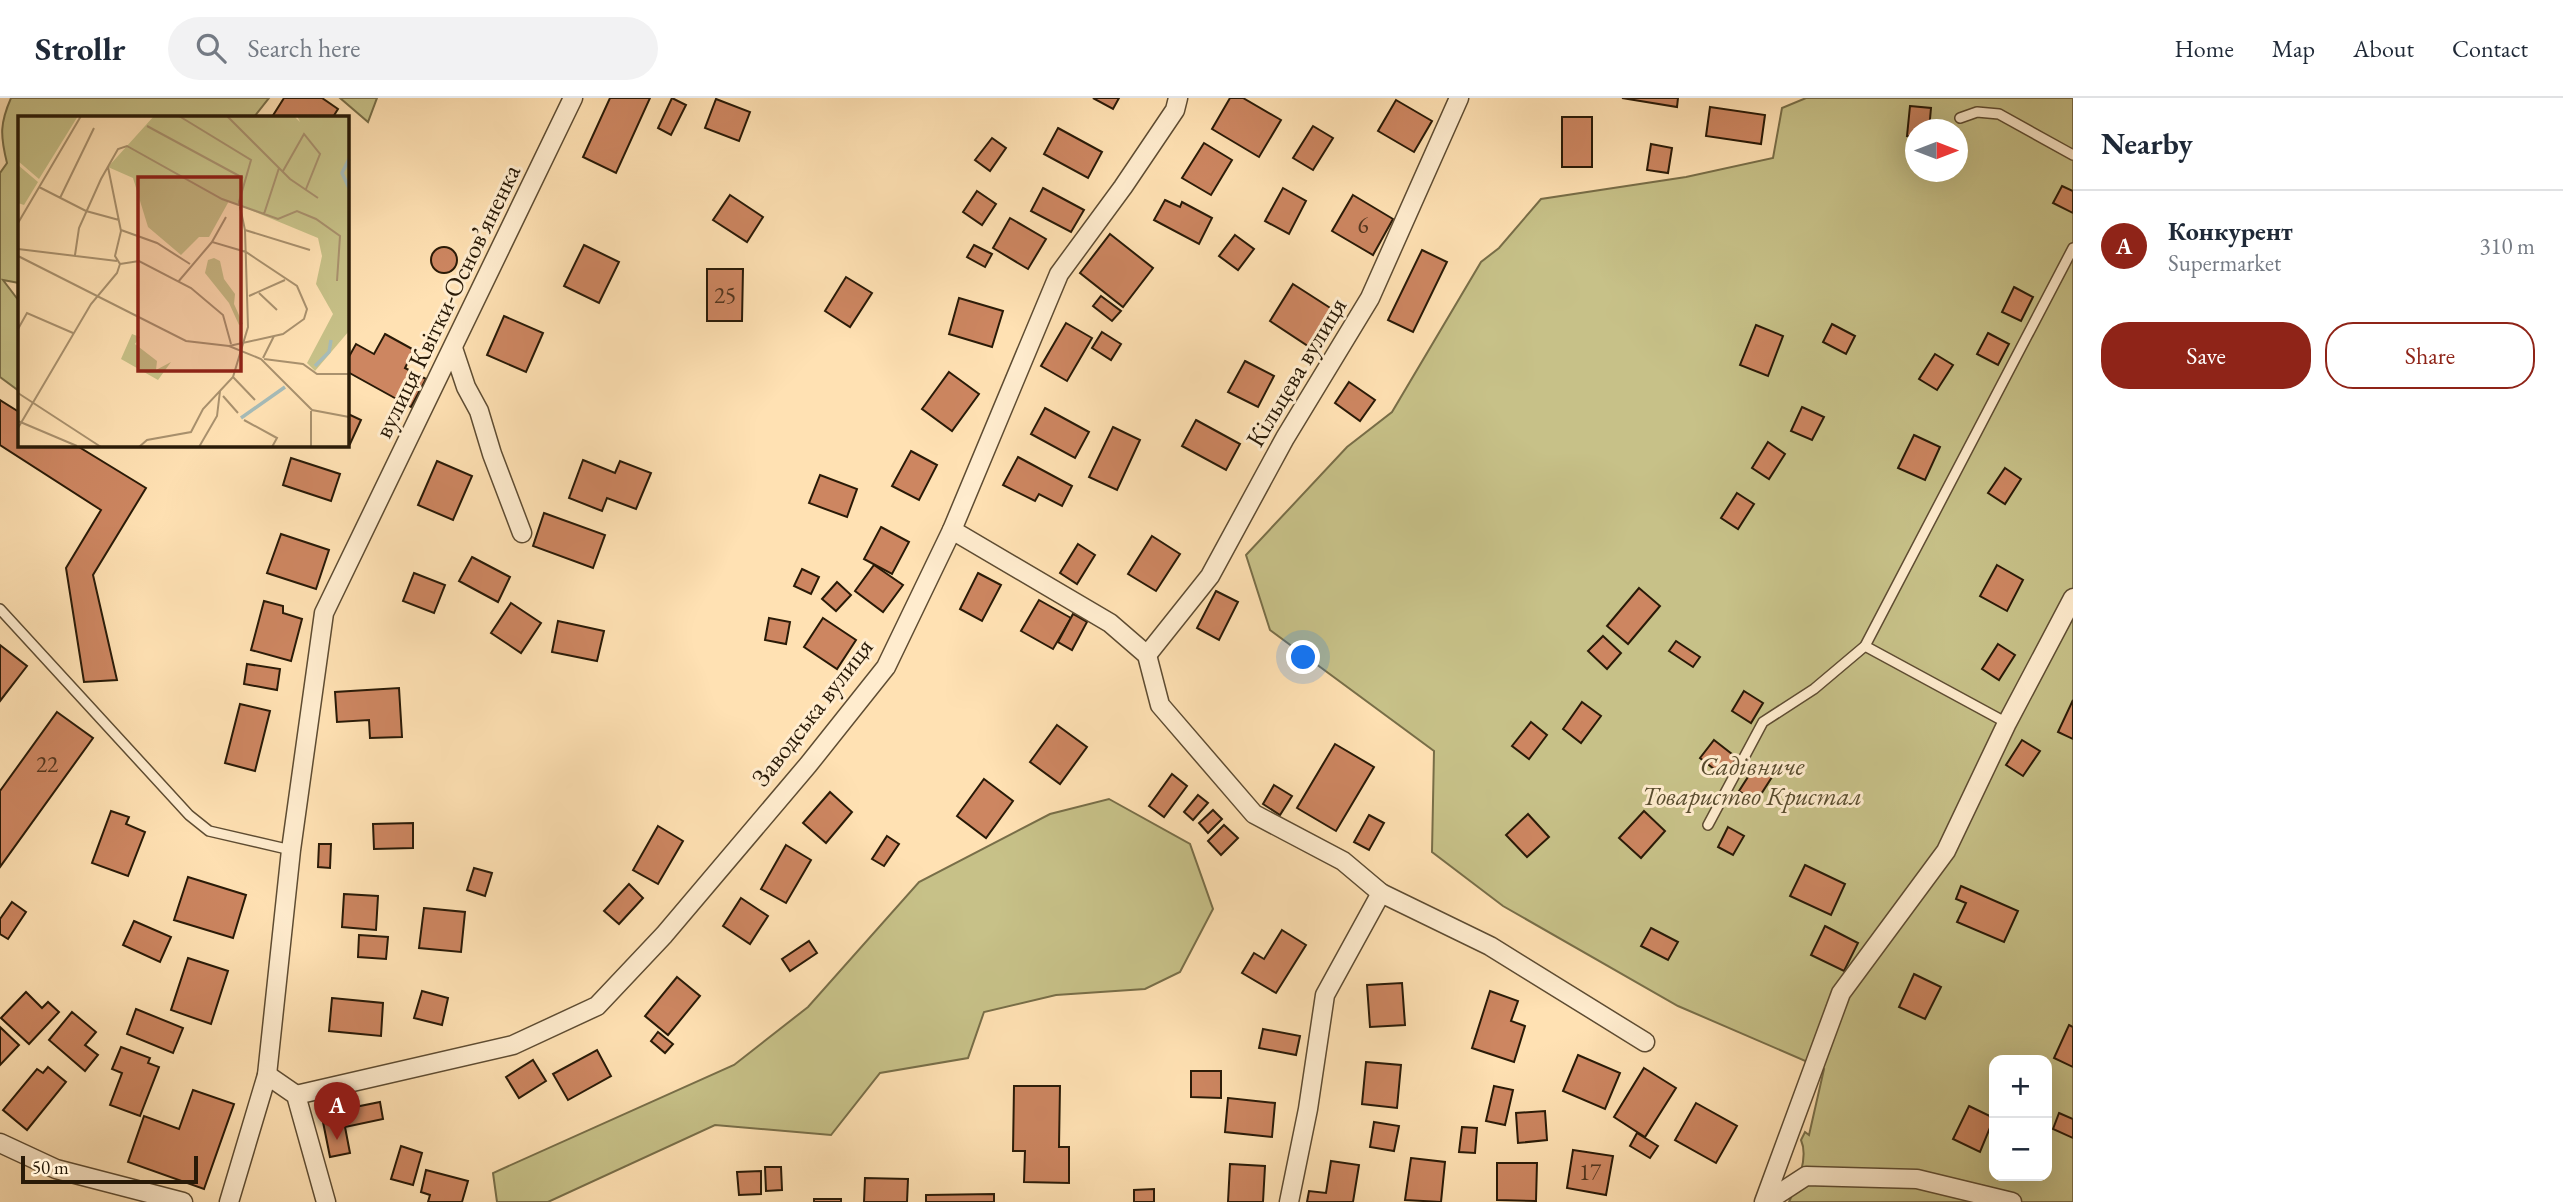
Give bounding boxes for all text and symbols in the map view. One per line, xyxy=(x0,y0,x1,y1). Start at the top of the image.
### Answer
search box xyxy=(168,17,658,80)
text: Strollr xyxy=(35,27,126,70)
icon: search xyxy=(192,29,230,67)
text: Search here xyxy=(248,31,360,65)
text: Home xyxy=(2174,33,2234,64)
text: Map xyxy=(2272,33,2315,64)
text: About xyxy=(2353,33,2414,64)
text: Contact xyxy=(2452,33,2528,64)
inset map xyxy=(18,116,348,446)
north arrow xyxy=(1905,119,1968,182)
text: Nearby xyxy=(2101,124,2193,163)
street label: вулиця Квітки-Основʼяненка xyxy=(366,158,528,443)
house number: 6 xyxy=(1357,210,1369,240)
text: Конкурент xyxy=(2168,214,2293,248)
text: A xyxy=(2116,231,2132,261)
text: 310 m xyxy=(2479,231,2535,261)
text: Supermarket xyxy=(2168,248,2281,278)
house number: 25 xyxy=(714,280,736,310)
street label: Кільцева вулиця xyxy=(1238,291,1354,453)
button: Save xyxy=(2101,322,2311,389)
button: Share xyxy=(2325,322,2535,389)
street label: Заводська вулиця xyxy=(743,631,881,793)
your location xyxy=(1286,640,1320,674)
house number: 22 xyxy=(36,749,58,779)
park label: Садівниче Товариство Кристал xyxy=(1642,749,1862,813)
map controls xyxy=(1989,1055,2052,1181)
button: + xyxy=(1989,1055,2052,1118)
pin: A xyxy=(314,1082,360,1140)
button: − xyxy=(1989,1118,2052,1181)
scale bar xyxy=(21,1153,198,1185)
text: 50 m xyxy=(32,1155,69,1180)
house number: 17 xyxy=(1579,1157,1602,1187)

